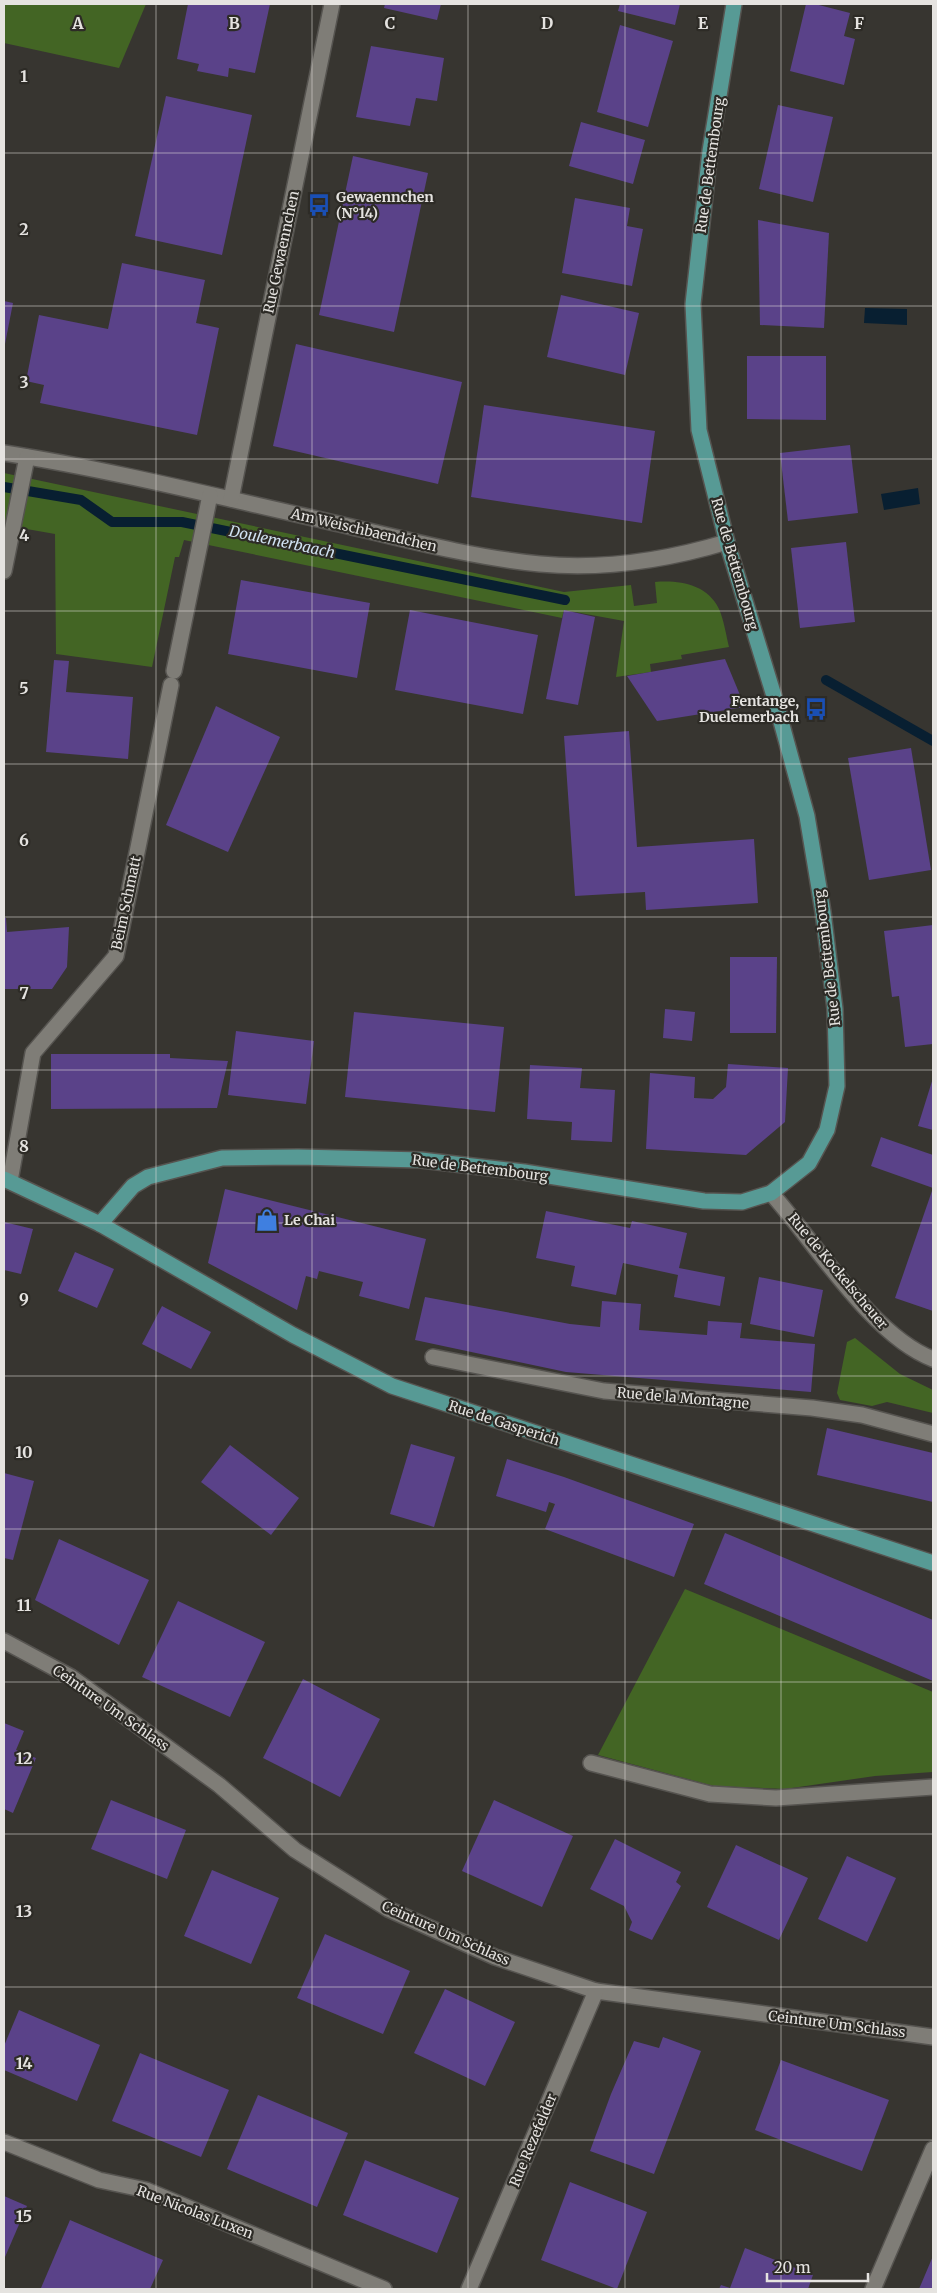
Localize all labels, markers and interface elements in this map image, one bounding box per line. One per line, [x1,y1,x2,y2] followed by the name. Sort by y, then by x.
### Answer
[71,13,84,33] text: A
[228,13,240,33] text: B
[385,13,395,33] text: C
[541,13,553,33] text: D
[698,13,709,33] text: E
[854,13,864,33] text: F
[20,66,28,86] text: 1
[692,95,729,234] street label: Rue de Bettembourg
[336,188,434,222] place label: Gewaennchen (N°14)
[259,189,303,315] street label: Rue Gewaennchen
[306,192,332,218] bus stop icon: Gewaennchen (N°14)
[19,219,29,239] text: 2
[19,372,29,392] text: 3
[707,496,763,633] street label: Rue de Bettembourg
[288,504,439,556] street label: Am Weischbaendchen
[226,521,337,562] water label: Doulemerbaach
[19,525,29,545] text: 4
[19,678,29,698] text: 5
[699,692,800,726] place label: Fentange, Duelemerbach
[803,696,829,722] bus stop icon: Fentange, Duelemerbach
[19,830,29,850] text: 6
[107,854,145,952] street label: Beim Schmatt
[810,888,844,1027] street label: Rue de Bettembourg
[19,983,29,1003] text: 7
[19,1136,29,1156] text: 8
[411,1151,550,1185] street label: Rue de Bettembourg
[254,1207,280,1233] shop icon: Le Chai
[784,1209,892,1333] street label: Rue de Kockelscheuer
[284,1211,335,1229] place label: Le Chai
[19,1289,29,1309] text: 9
[616,1383,750,1413] street label: Rue de la Montagne
[446,1397,562,1449] street label: Rue de Gasperich
[15,1442,33,1462] text: 10
[17,1595,32,1615] text: 11
[49,1661,173,1755] street label: Ceinture Um Schlass
[16,1748,32,1768] text: 12
[379,1897,513,1969] street label: Ceinture Um Schlass
[16,1901,32,1921] text: 13
[767,2007,907,2041] street label: Ceinture Um Schlass
[16,2053,32,2073] text: 14
[505,2091,561,2189] street label: Rue Rezefelder
[134,2182,256,2242] street label: Rue Nicolas Luxen
[16,2206,32,2226] text: 15
[767,2250,868,2282] scale bar
[774,2258,811,2277] text: 20 m

